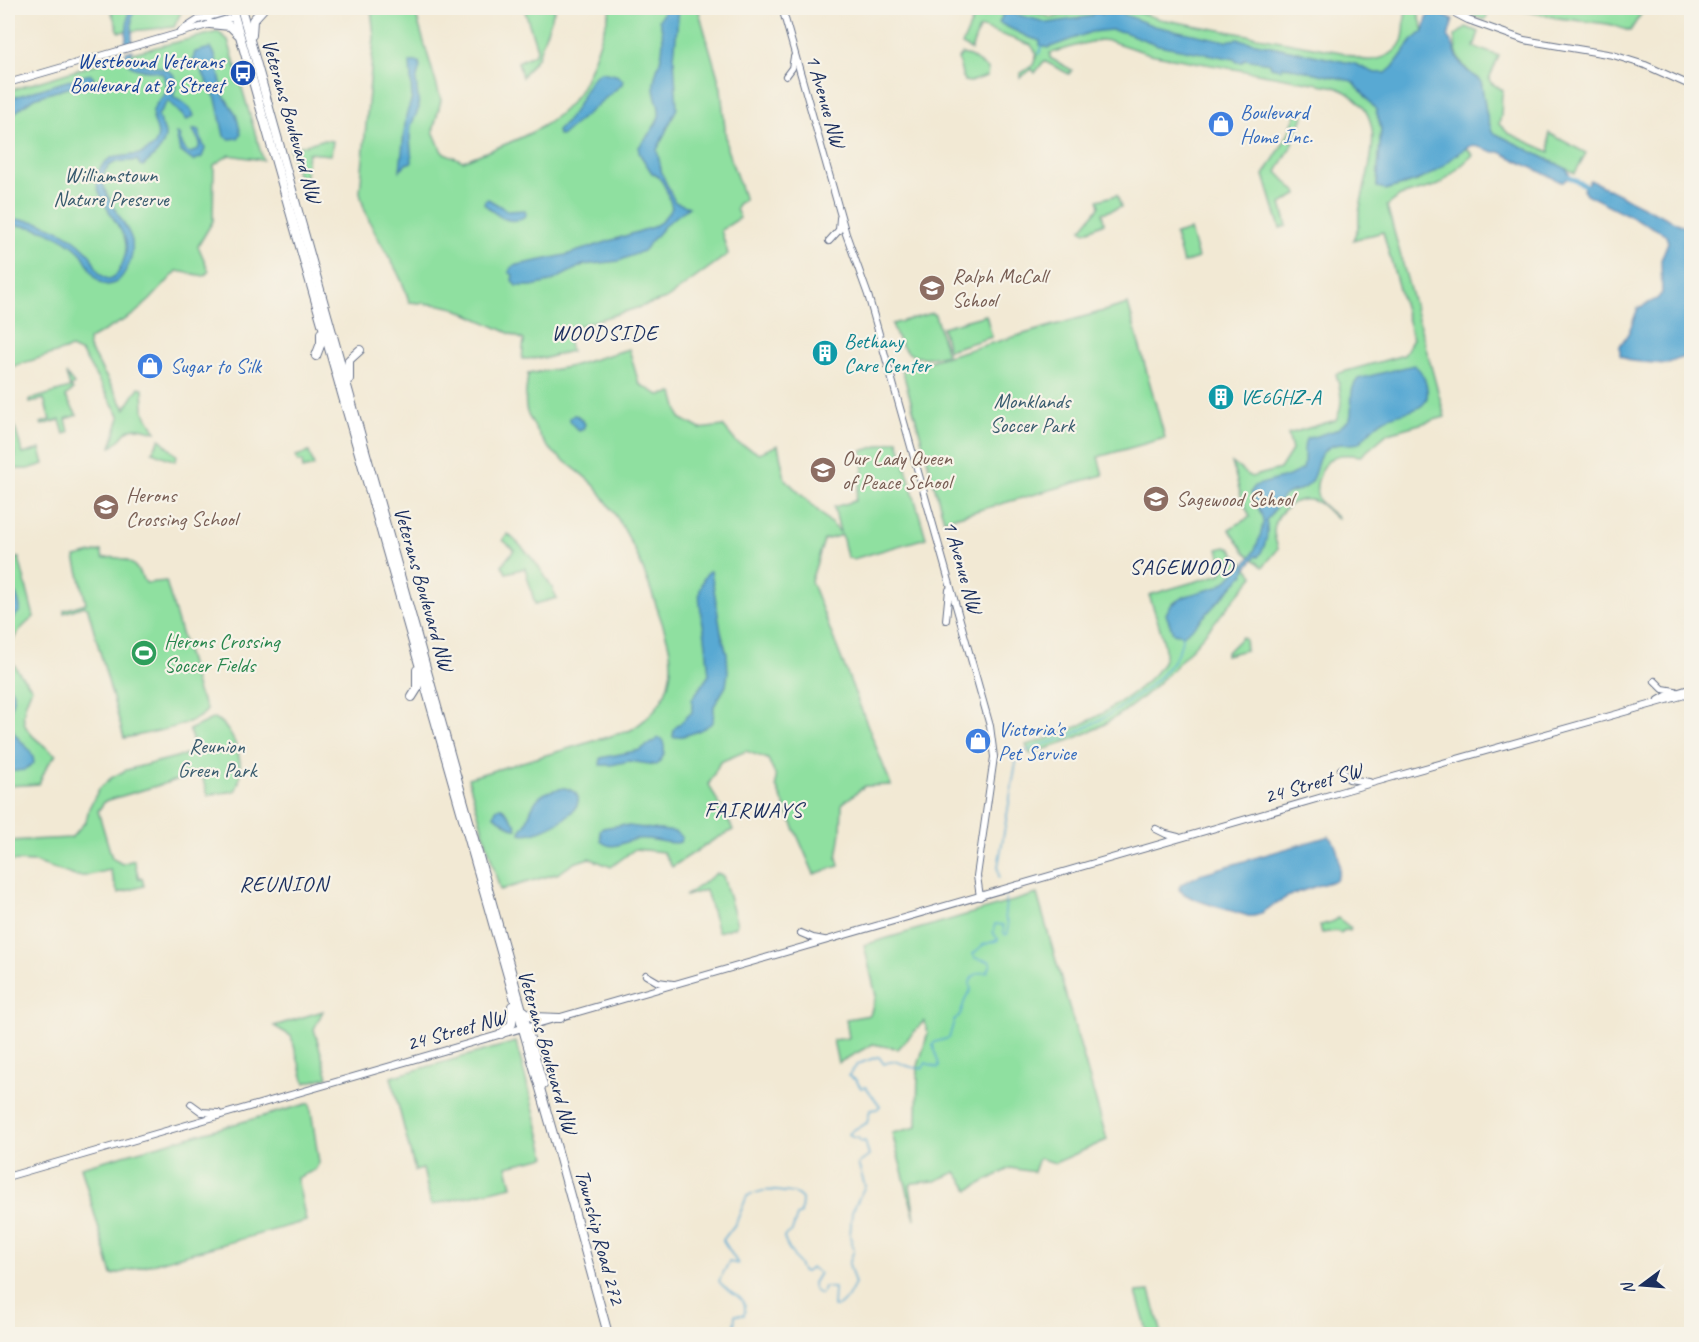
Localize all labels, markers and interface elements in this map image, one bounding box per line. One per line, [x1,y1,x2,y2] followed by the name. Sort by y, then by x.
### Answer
[256,36,328,208] street label: Veterans Boulevard NW
[70,48,227,98] place label: Westbound Veterans Boulevard at 8 Street
[800,51,852,152] street label: 1 Avenue NW
[228,58,258,88] bus stop icon: Westbound Veterans Boulevard at 8 Street
[1240,99,1314,149] place label: Boulevard Home Inc.
[1206,109,1236,139] shop icon: Boulevard Home Inc.
[53,162,170,212] park label: Williamstown Nature Preserve
[952,263,1051,313] place label: Ralph McCall School
[917,273,947,303] school or university icon: Ralph McCall School
[552,319,660,347] district label: WOODSIDE
[844,328,933,378] place label: Bethany Care Center
[810,338,840,368] building icon: Bethany Care Center
[135,351,165,381] shop icon: Sugar to Silk
[170,353,263,379] place label: Sugar to Silk
[1206,382,1236,412] building icon: VE6GHZ-A
[1240,384,1322,410] place label: VE6GHZ-A
[990,388,1076,438] park label: Monklands Soccer Park
[842,445,955,495] place label: Our Lady Queen of Peace School
[808,455,838,485] school or university icon: Our Lady Queen of Peace School
[126,482,241,532] place label: Herons Crossing School
[1141,484,1171,514] school or university icon: Sagewood School
[1176,486,1297,512] place label: Sagewood School
[91,492,121,522] school or university icon: Herons Crossing School
[388,504,460,676] street label: Veterans Boulevard NW
[937,517,989,618] street label: 1 Avenue NW
[1129,553,1235,581] district label: SAGEWOOD
[164,628,281,678] place label: Herons Crossing Soccer Fields
[129,638,159,668] sports icon: Herons Crossing Soccer Fields
[998,716,1078,766] place label: Victoria's Pet Service
[963,726,993,756] shop icon: Victoria's Pet Service
[178,733,259,783] park label: Reunion Green Park
[1261,756,1367,809] street label: 24 Street SW
[704,796,807,824] district label: FAIRWAYS
[239,870,331,898] district label: REUNION
[512,967,584,1139] street label: Veterans Boulevard NW
[403,1003,511,1057] street label: 24 Street NW
[570,1167,631,1309] street label: Township Road 272
[1612,1255,1672,1315] north arrow
[1617,1278,1640,1296] text: N

